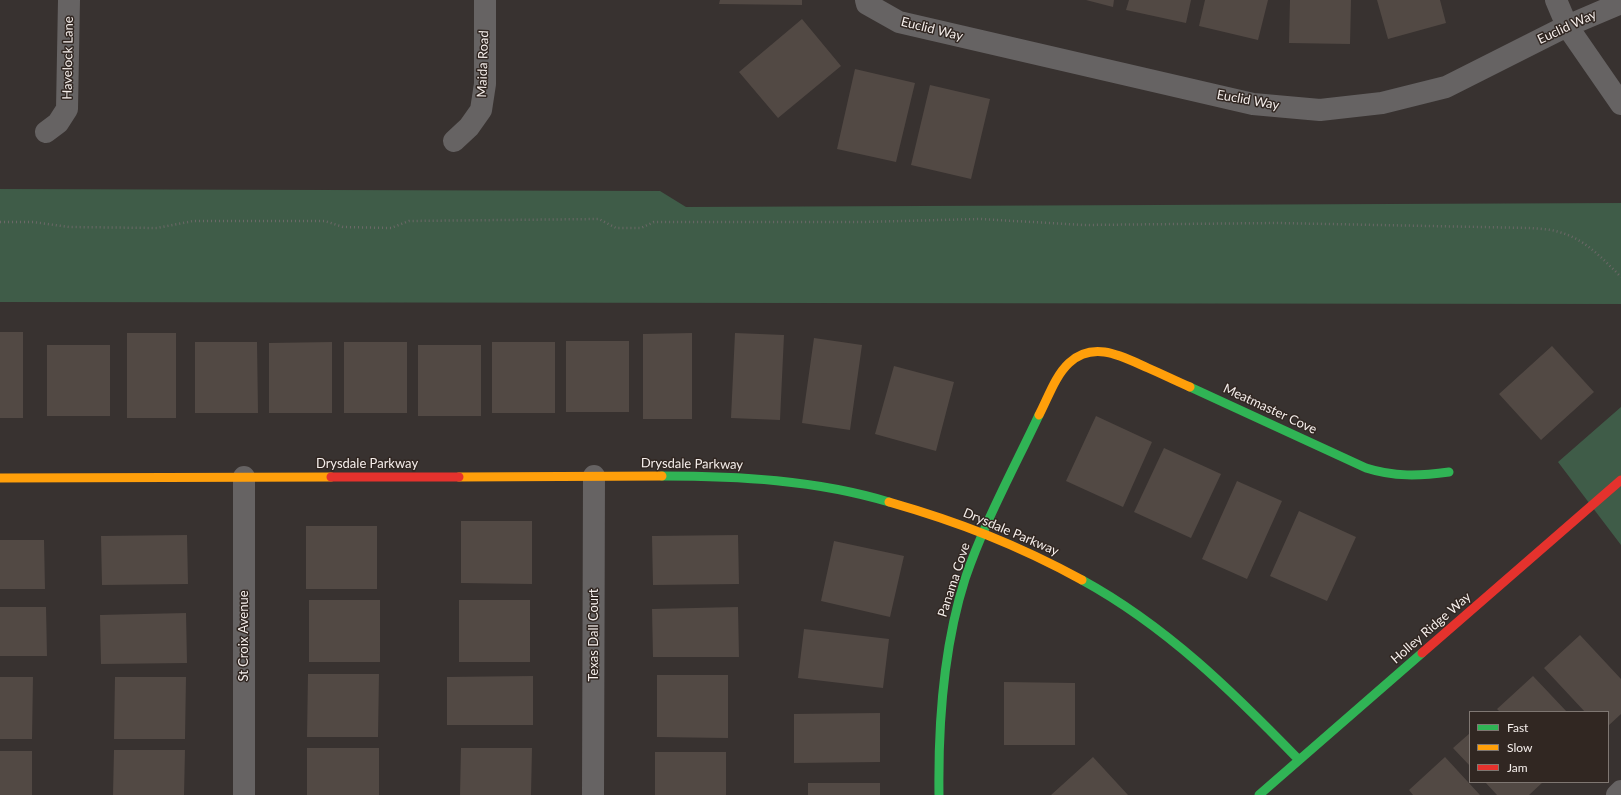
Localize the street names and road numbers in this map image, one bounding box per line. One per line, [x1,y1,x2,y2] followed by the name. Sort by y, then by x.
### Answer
[1535,7,1599,47] street label: Euclid Way
[899,14,965,44] street label: Euclid Way
[59,16,77,100] street label: Havelock Lane
[474,30,492,98] street label: Maida Road
[1216,87,1280,113] street label: Euclid Way
[1221,381,1319,437] street label: Meatmaster Cove
[641,455,743,473] street label: Drysdale Parkway
[316,456,418,472] street label: Drysdale Parkway
[961,505,1061,559] street label: Drysdale Parkway
[935,541,973,619] street label: Panama Cove
[586,589,602,681] street label: Texas Dall Court
[1388,589,1474,667] street label: Holley Ridge Way
[236,590,252,682] street label: St Croix Avenue

